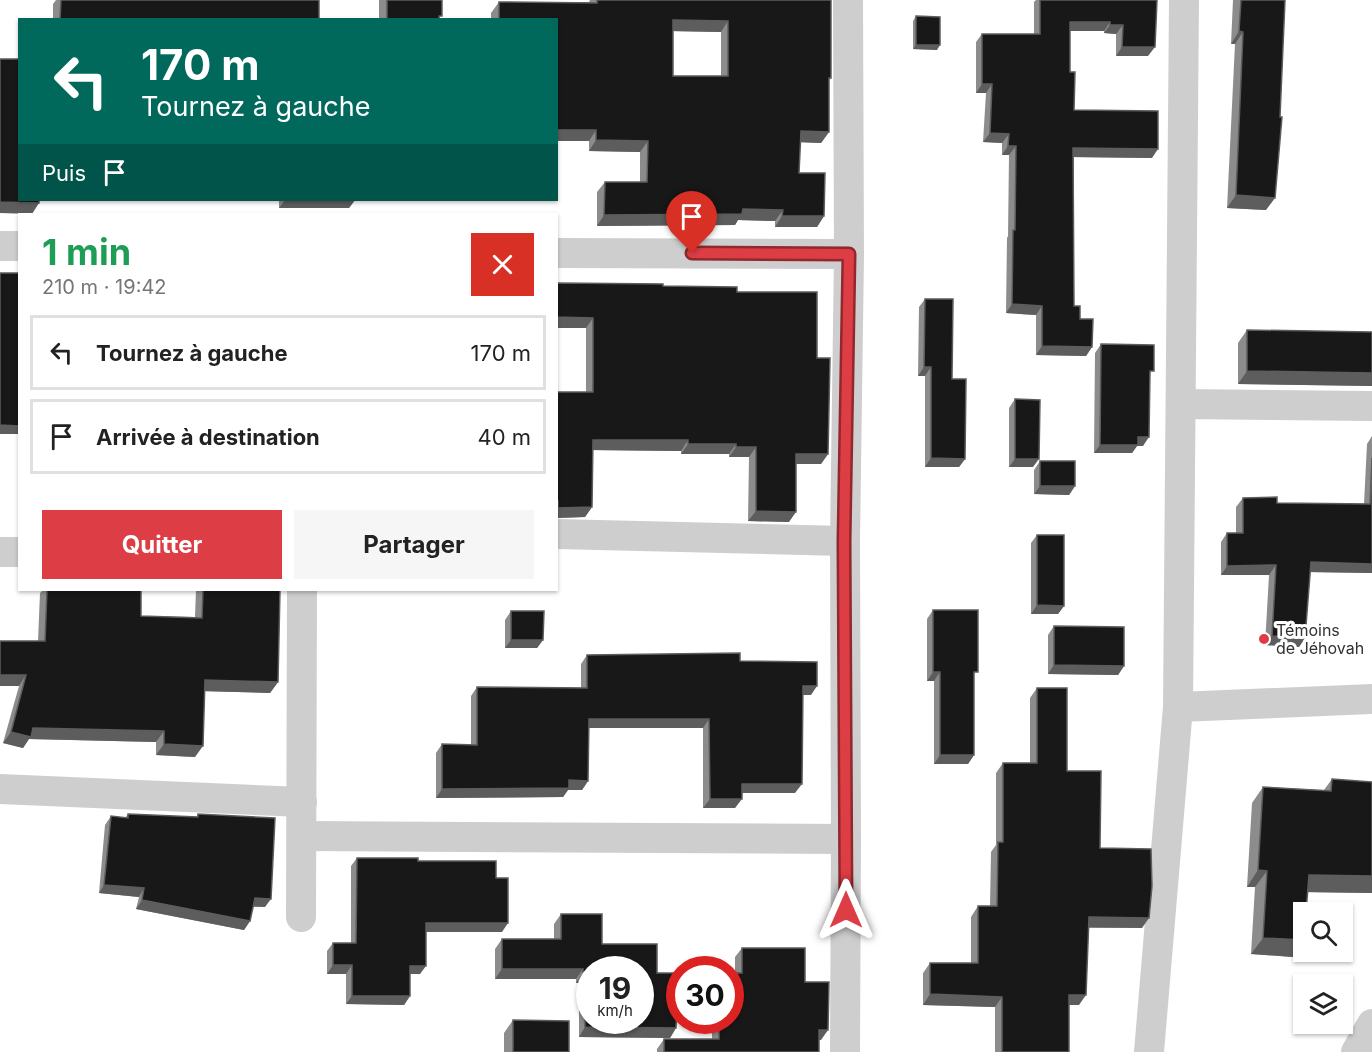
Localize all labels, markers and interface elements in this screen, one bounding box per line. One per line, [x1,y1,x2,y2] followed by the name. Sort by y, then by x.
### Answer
[141,39,259,90] text: 170 m
[42,42,120,120] icon: left
[141,90,370,123] text: Tournez à gauche
[98,156,131,189] icon: arrive
[42,160,86,186] text: Puis
[666,191,717,253] pin
[675,200,708,233] icon: arrive
[42,230,131,274] text: 1 min
[471,233,534,296] button: close
[42,275,167,299] text: 210 m · 19:42
[45,336,78,369] icon: left
[96,340,288,366] text: Tournez à gauche
[471,340,531,366] text: 170 m
[45,420,78,453] icon: arrive
[96,424,320,450] text: Arrivée à destination
[477,424,531,450] text: 40 m
[42,510,282,579] button: Quitter
[294,510,534,579] button: Partager
[1276,620,1364,658] place label: Témoins de Jéhovah
[1257,632,1271,646] marker: Témoins de Jéhovah
[814,878,878,942] position arrow
[1293,902,1353,1034] map controls
[1293,902,1353,962] button: search
[666,956,744,1034] speed limit sign: 30
[599,970,631,1006] text: 19
[1293,974,1353,1034] button: layers
[597,1001,633,1020] text: km/h

